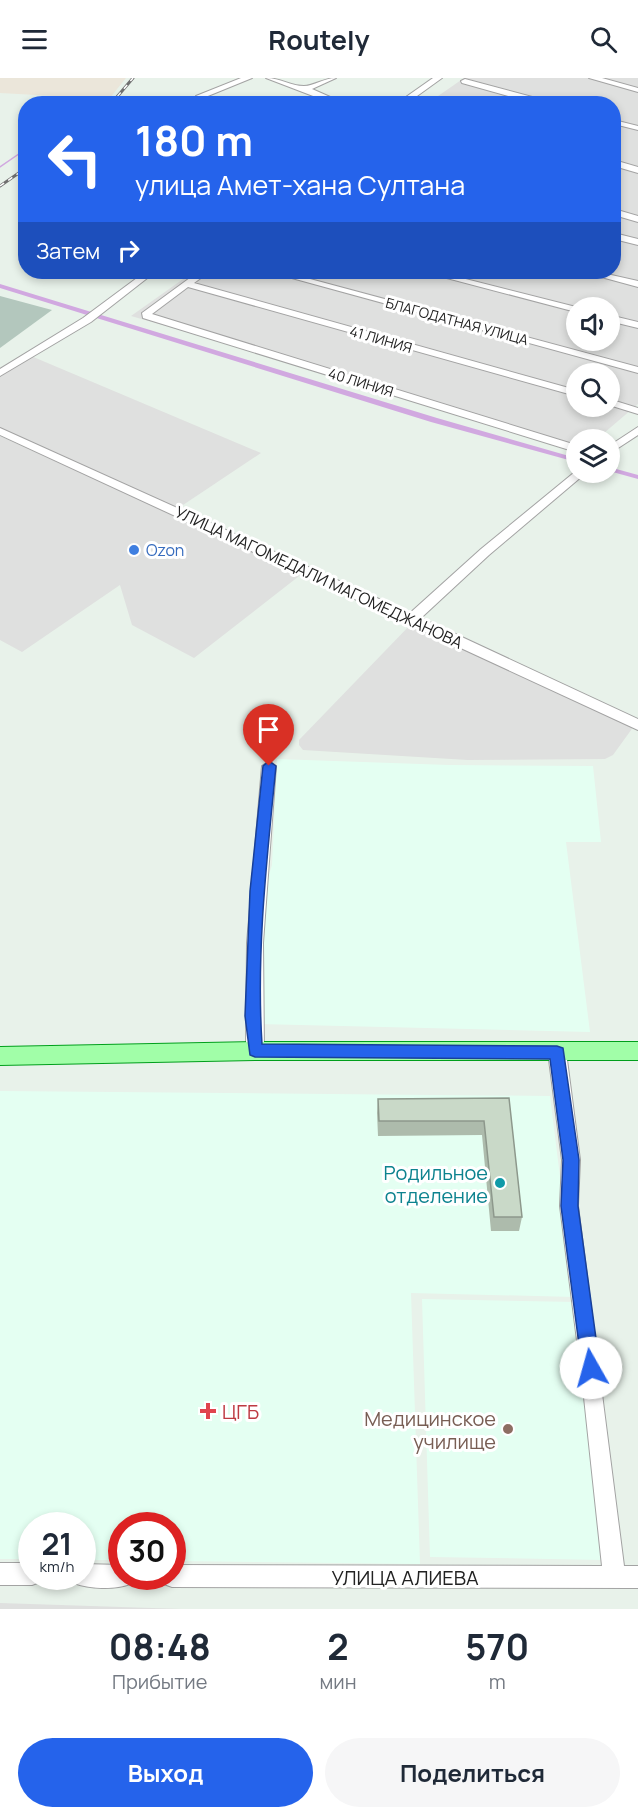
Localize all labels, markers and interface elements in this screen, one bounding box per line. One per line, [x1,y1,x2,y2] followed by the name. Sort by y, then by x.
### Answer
[268,21,370,58] text: Routely
[18,23,51,56] icon: menu
[587,23,620,56] icon: search
[135,111,253,169] text: 180 m
[36,120,114,198] icon: left
[135,166,465,203] text: улица Амет-хана Султана
[112,234,145,267] icon: right
[36,236,100,266] text: Затем
[384,293,531,349] street label: БЛАГОДАТНАЯ УЛИЦА
[566,297,620,483] map controls
[566,297,620,351] button: sound
[348,321,414,357] street label: 41 ЛИНИЯ
[326,363,396,401] street label: 40 ЛИНИЯ
[566,363,620,417] button: search
[566,429,620,483] button: layers
[172,501,466,653] street label: УЛИЦА МАГОМЕДАЛИ МАГОМЕДЖАНОВA
[146,539,184,561] place label: Ozon
[127,543,141,557] marker: Ozon
[243,704,294,766] pin
[252,713,285,746] icon: arrive
[384,1159,488,1209] place label: Родильное отделение
[493,1176,507,1190] marker: Родильное отделение
[559,1336,623,1400] position arrow
[222,1398,259,1425] place label: ЦГБ
[199,1402,217,1420] marker: ЦГБ
[364,1405,496,1455] place label: Медицинское училище
[501,1422,515,1436] marker: Медицинское училище
[108,1512,186,1590] speed limit sign: 30
[41,1523,73,1564] text: 21
[40,1556,74,1577] text: km/h
[331,1564,479,1591] street label: УЛИЦА АЛИЕВА
[109,1622,211,1671] text: 08:48
[327,1622,349,1671] text: 2
[465,1622,529,1671] text: 570
[112,1668,207,1695] text: Прибытие
[320,1668,357,1695] text: мин
[489,1668,506,1695] text: m
[18,1738,313,1807] button: Выход
[325,1738,620,1807] button: Поделиться

